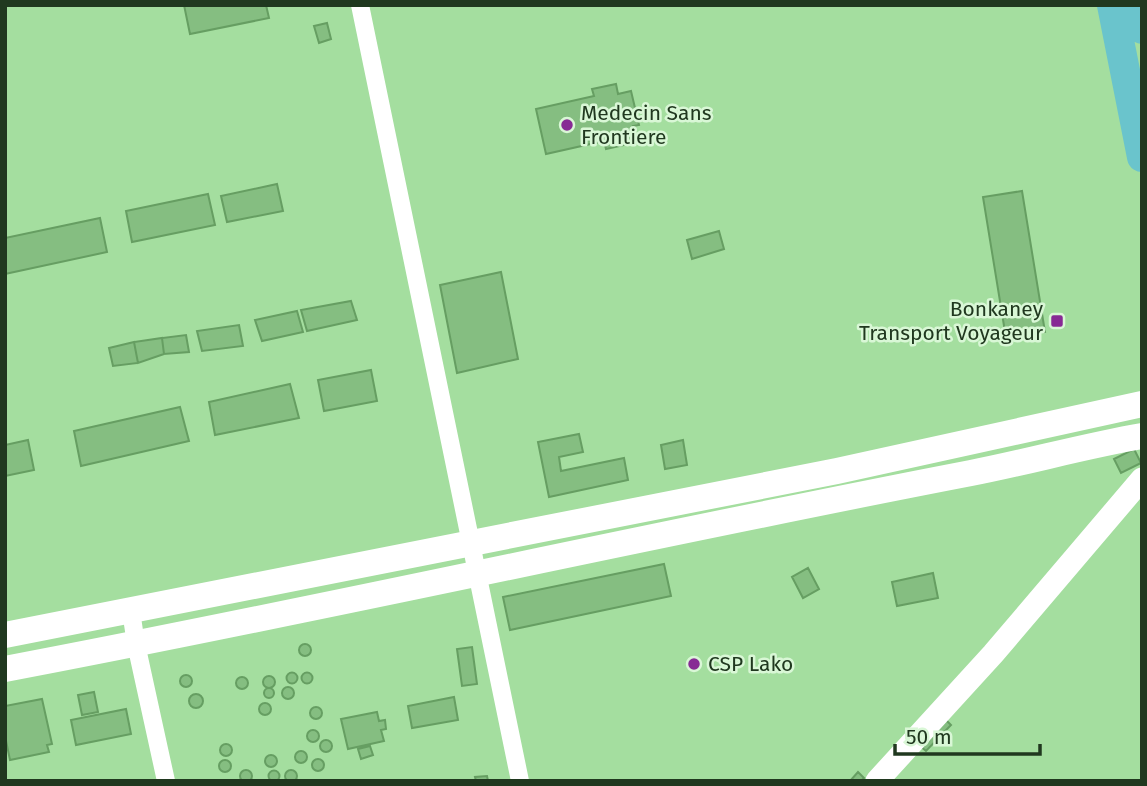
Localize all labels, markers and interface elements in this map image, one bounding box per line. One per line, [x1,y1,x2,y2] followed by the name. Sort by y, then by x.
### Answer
[581,100,712,150] place label: Medecin Sans Frontiere
[559,117,575,133] marker: Medecin Sans Frontiere
[859,296,1044,346] place label: Bonkaney Transport Voyageur
[1049,313,1065,329] marker: Bonkaney Transport Voyageur
[708,651,793,677] place label: CSP Lako
[686,656,702,672] marker: CSP Lako
[895,712,1040,756] scale bar
[906,724,952,750] text: 50 m

